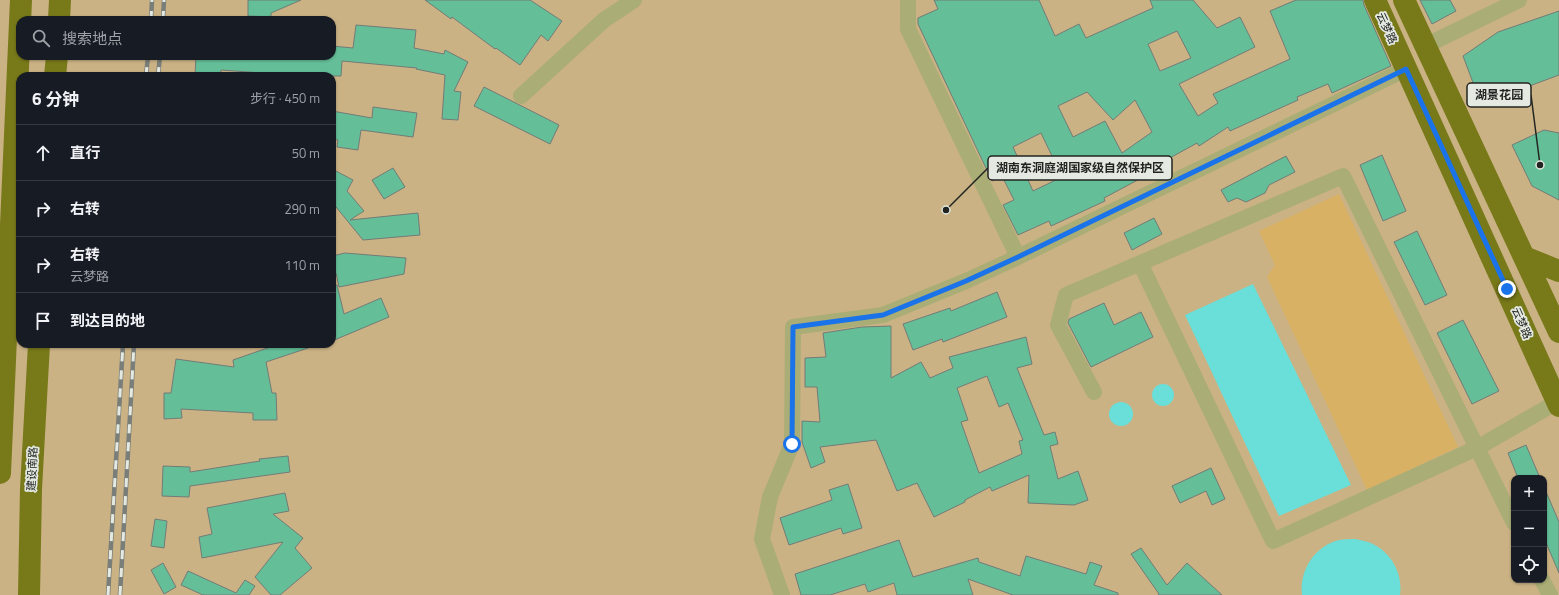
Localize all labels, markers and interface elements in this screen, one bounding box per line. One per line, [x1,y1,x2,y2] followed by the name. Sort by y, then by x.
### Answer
[1373,10,1401,46] street label: 云梦路
[16,16,336,60] search box
[30,27,52,49] icon: search
[62,27,122,50] text: 搜索地点
[1467,83,1531,107] callout: 湖景花园
[1475,85,1523,104] text: 湖景花园
[32,86,79,112] text: 6 分钟
[250,88,320,108] text: 步行 · 450 m
[70,141,100,164] text: 直行
[32,142,54,164] icon: ahead
[292,143,320,163] text: 50 m
[988,156,1172,180] callout: 湖南东洞庭湖国家级自然保护区
[996,158,1164,177] text: 湖南东洞庭湖国家级自然保护区
[70,197,100,220] text: 右转
[32,198,54,220] icon: right
[284,199,320,219] text: 290 m
[70,243,100,266] text: 右转
[32,254,54,276] icon: right
[284,255,320,275] text: 110 m
[70,266,109,286] text: 云梦路
[1498,280,1516,298] route end
[1508,305,1536,341] street label: 云梦路
[70,309,145,332] text: 到达目的地
[32,310,54,332] icon: arrive
[783,435,801,453] route start
[23,447,41,491] street label: 建设南路
[1511,475,1547,583] map controls
[1511,475,1547,511] button: +
[1511,511,1547,547] button: −
[1511,547,1547,583] button: locate

